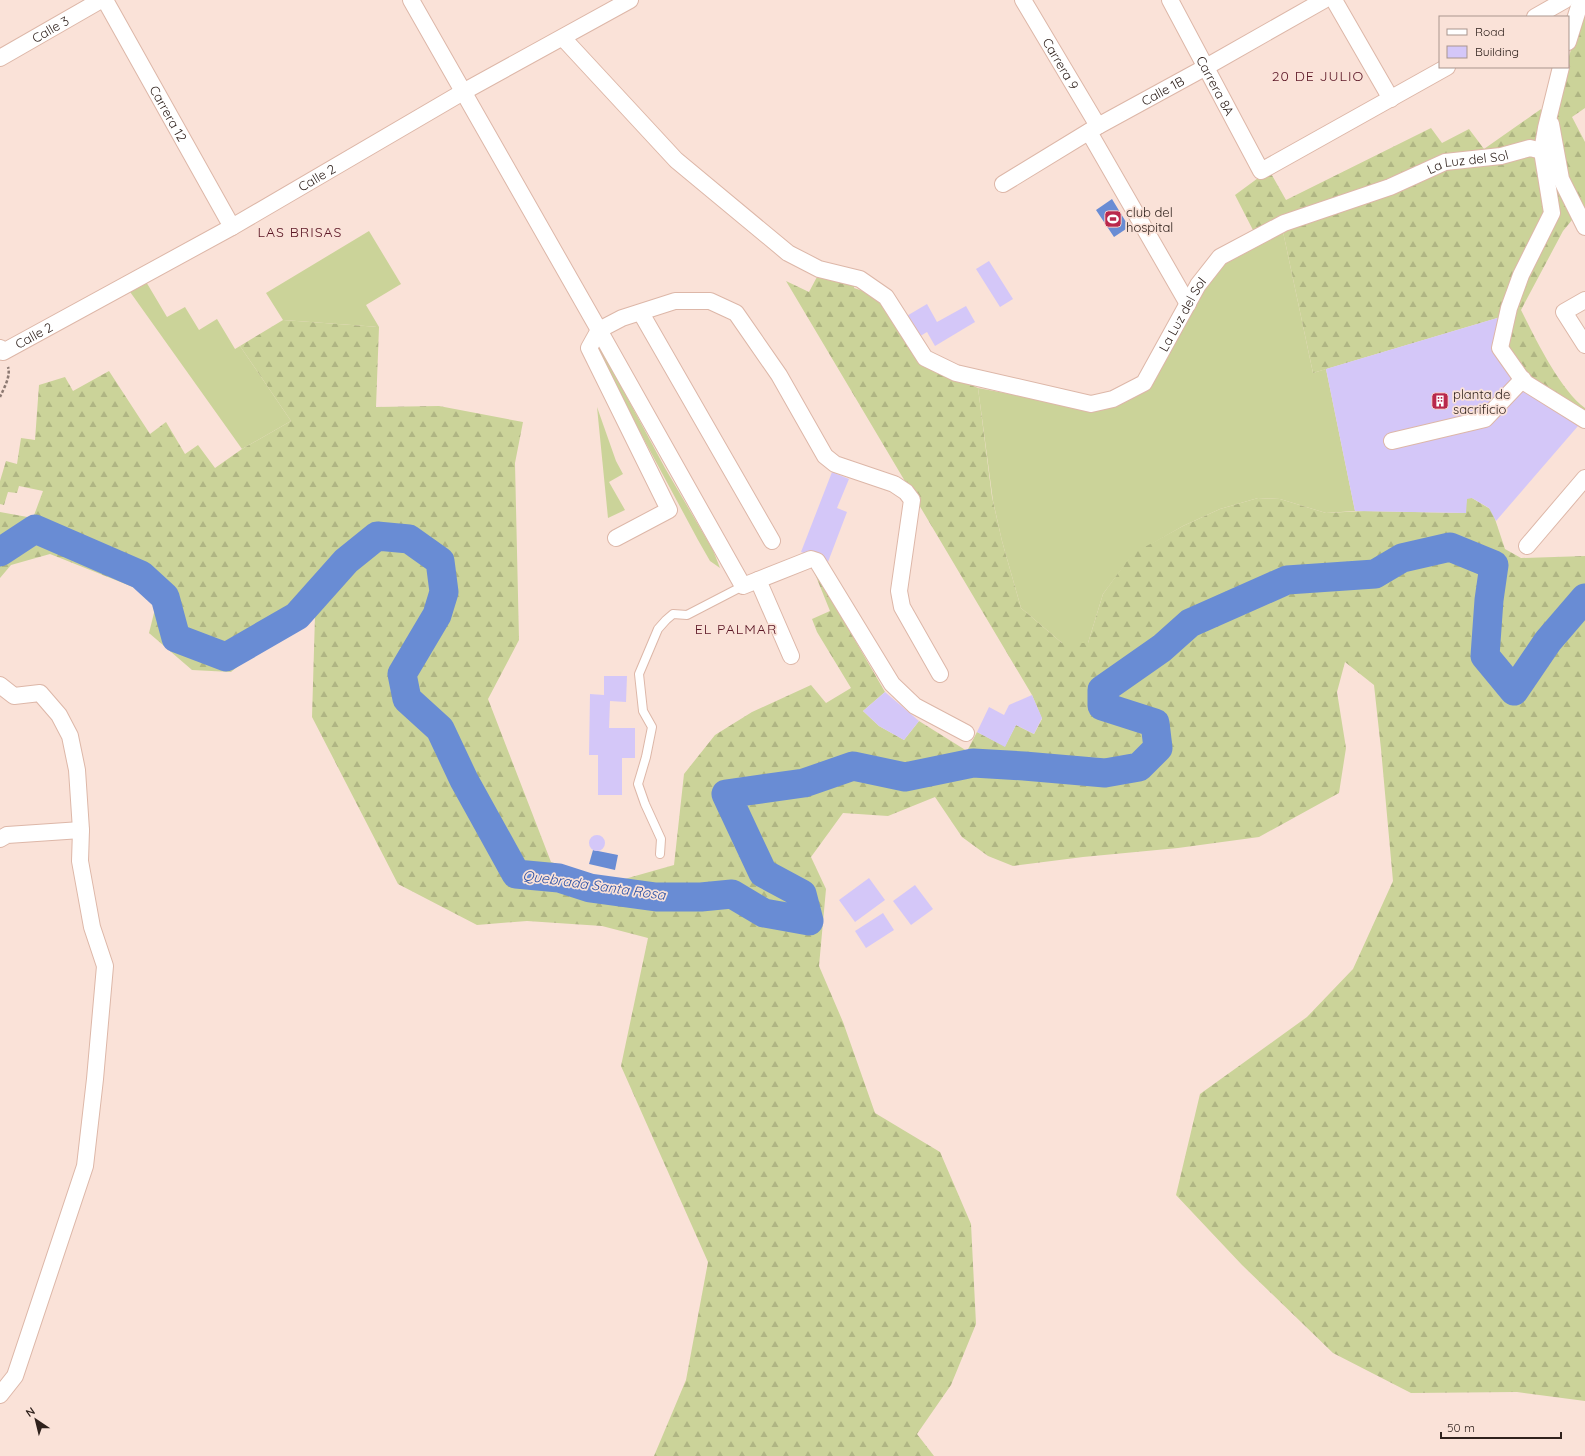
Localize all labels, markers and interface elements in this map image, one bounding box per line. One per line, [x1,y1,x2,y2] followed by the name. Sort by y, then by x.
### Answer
[29,12,72,46] street label: Calle 3
[1439,16,1569,68] legend
[1475,24,1505,39] text: Road
[1039,35,1082,92] street label: Carrera 9
[1475,44,1519,59] text: Building
[1193,53,1238,119] street label: Carrera 8A
[1272,67,1364,85] district label: 20 DE JULIO
[1138,73,1187,109] street label: Calle 1B
[146,83,191,144] street label: Carrera 12
[1424,146,1510,177] street label: La Luz del Sol
[295,160,338,195] street label: Calle 2
[1126,204,1173,235] place label: club del hospital
[1103,209,1123,229] sports icon: club del hospital
[258,223,342,241] district label: LAS BRISAS
[1155,274,1209,354] street label: La Luz del Sol
[12,319,55,352] street label: Calle 2
[1453,386,1510,417] place label: planta de sacrificio
[1430,391,1450,411] building icon: planta de sacrificio
[695,620,777,638] district label: EL PALMAR
[521,866,668,904] water label: Quebrada Santa Rosa
[16,1400,56,1440] north arrow
[23,1404,38,1420] text: N
[1441,1414,1561,1440] scale bar
[1447,1420,1475,1435] text: 50 m

